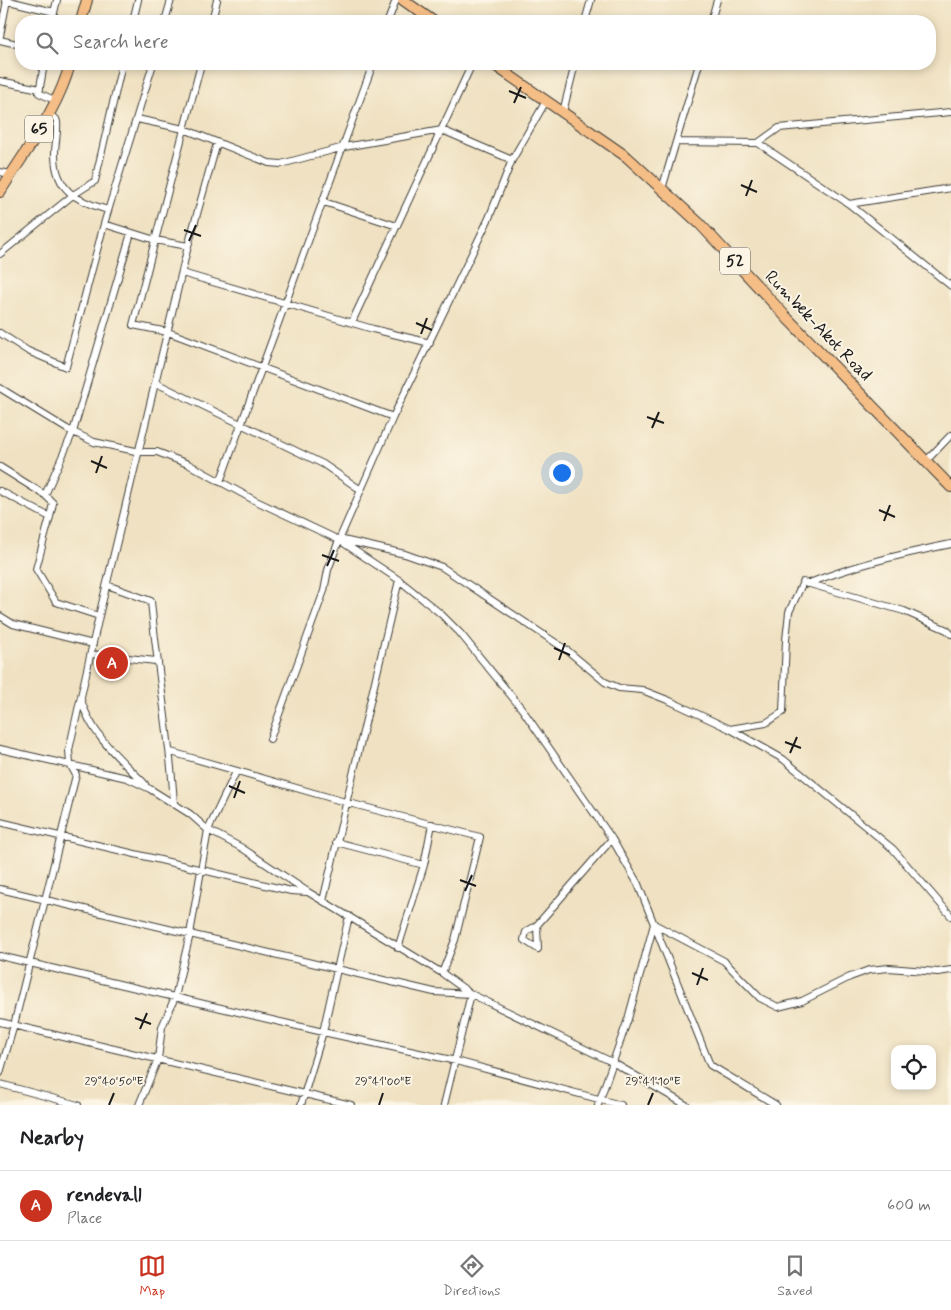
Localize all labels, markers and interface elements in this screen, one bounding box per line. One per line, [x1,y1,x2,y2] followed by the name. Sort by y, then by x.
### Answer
[15,15,936,70] search box
[33,29,61,57] icon: search
[73,30,169,55] text: Search here
[25,116,53,142] road number: 65
[720,248,750,274] road number: 52
[759,265,877,387] street label: Rumbek-Akot Road
[549,460,575,486] your location
[96,644,128,682] pin: A
[891,1045,936,1090] map controls
[891,1045,936,1090] button: locate
[85,1074,143,1090] text: 29°40'50"E
[355,1074,411,1090] text: 29°41'00"E
[625,1074,681,1090] text: 29°41'10"E
[20,1124,84,1152] text: Nearby
[67,1183,142,1208] text: rendevall
[31,1195,41,1216] text: A
[887,1195,931,1216] text: 600 m
[67,1208,102,1229] text: Place
[138,1252,166,1300] tab: Map
[443,1252,501,1300] tab: Directions
[777,1252,813,1300] tab: Saved

